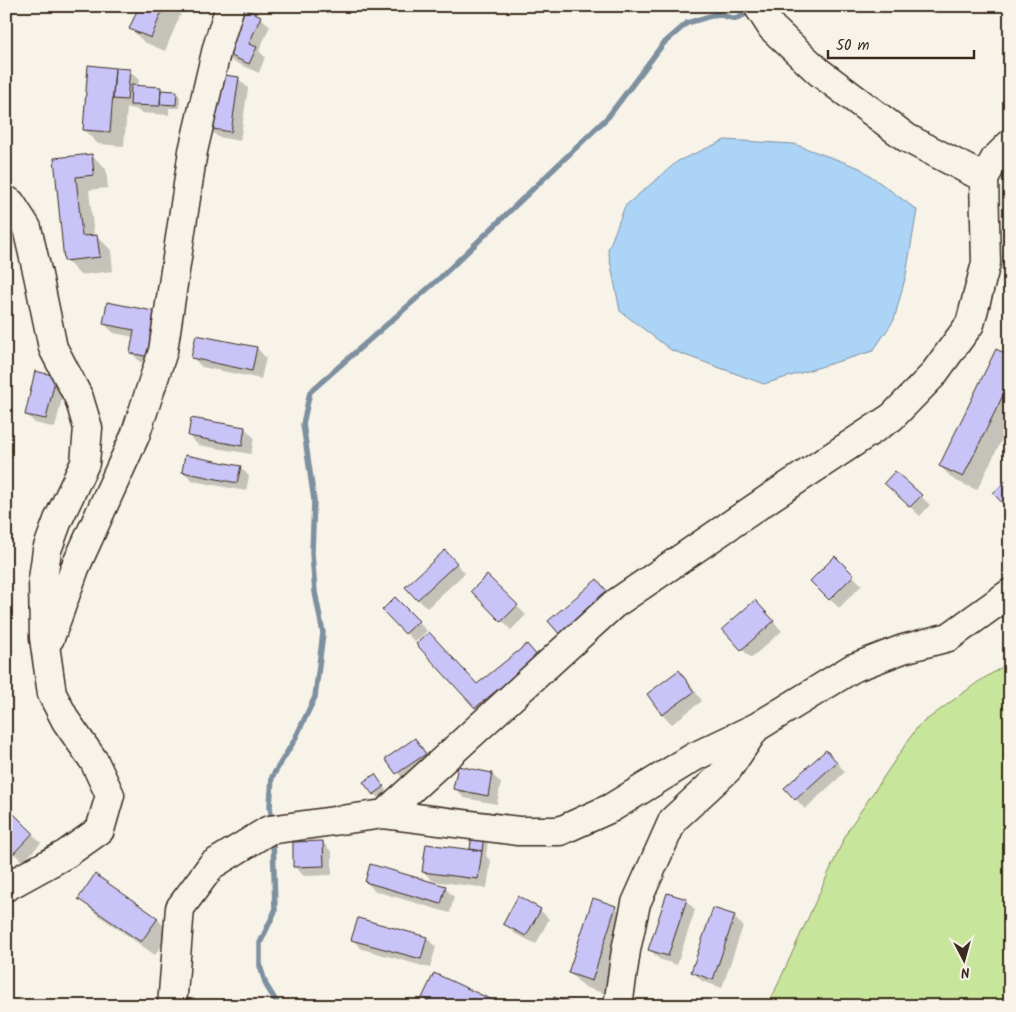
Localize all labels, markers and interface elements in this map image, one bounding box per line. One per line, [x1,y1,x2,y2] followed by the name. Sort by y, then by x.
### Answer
[828,28,975,60] scale bar
[836,34,870,58] text: 50 m
[938,934,988,984] north arrow
[960,961,971,983] text: N

